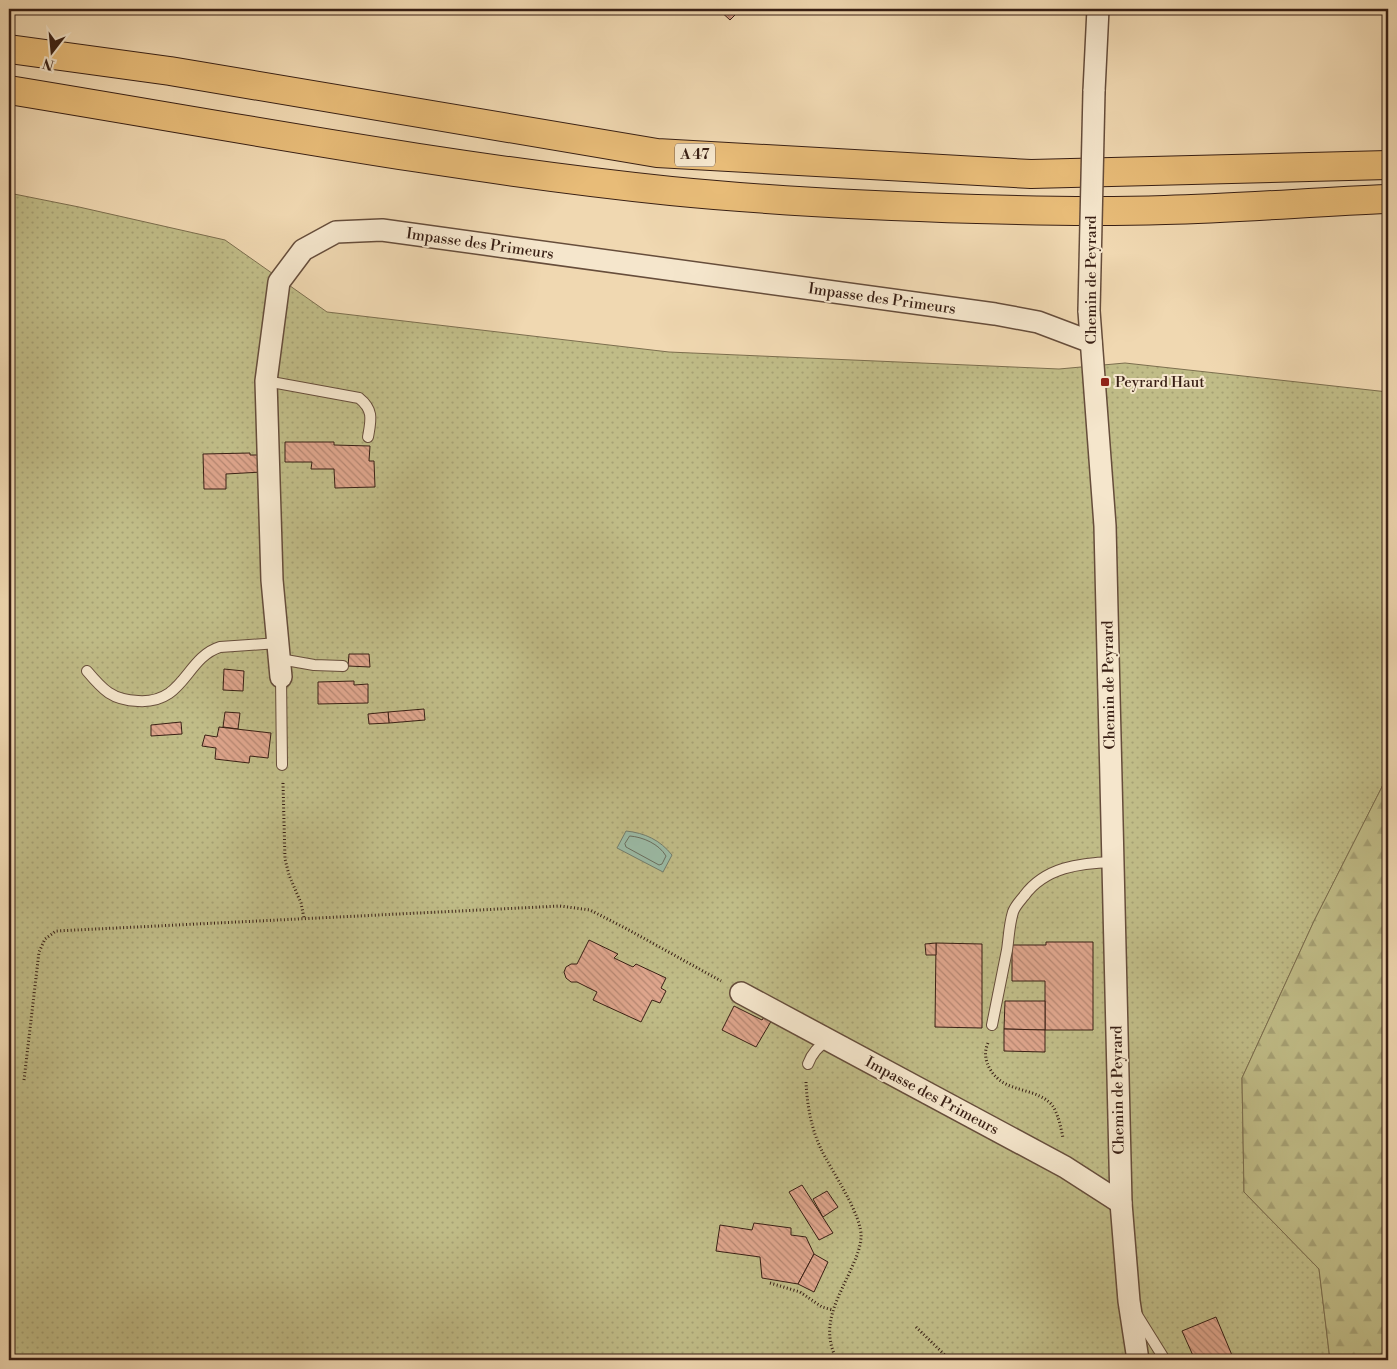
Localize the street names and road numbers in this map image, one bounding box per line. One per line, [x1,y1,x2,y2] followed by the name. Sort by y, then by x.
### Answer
[675,144,715,166] road number: A 47
[1082,215,1101,345] street label: Chemin de Peyrard
[405,224,555,264] street label: Impasse des Primeurs
[807,279,957,319] street label: Impasse des Primeurs
[1098,620,1120,750] street label: Chemin de Peyrard
[1107,1025,1129,1155] street label: Chemin de Peyrard
[862,1053,1002,1139] street label: Impasse des Primeurs

